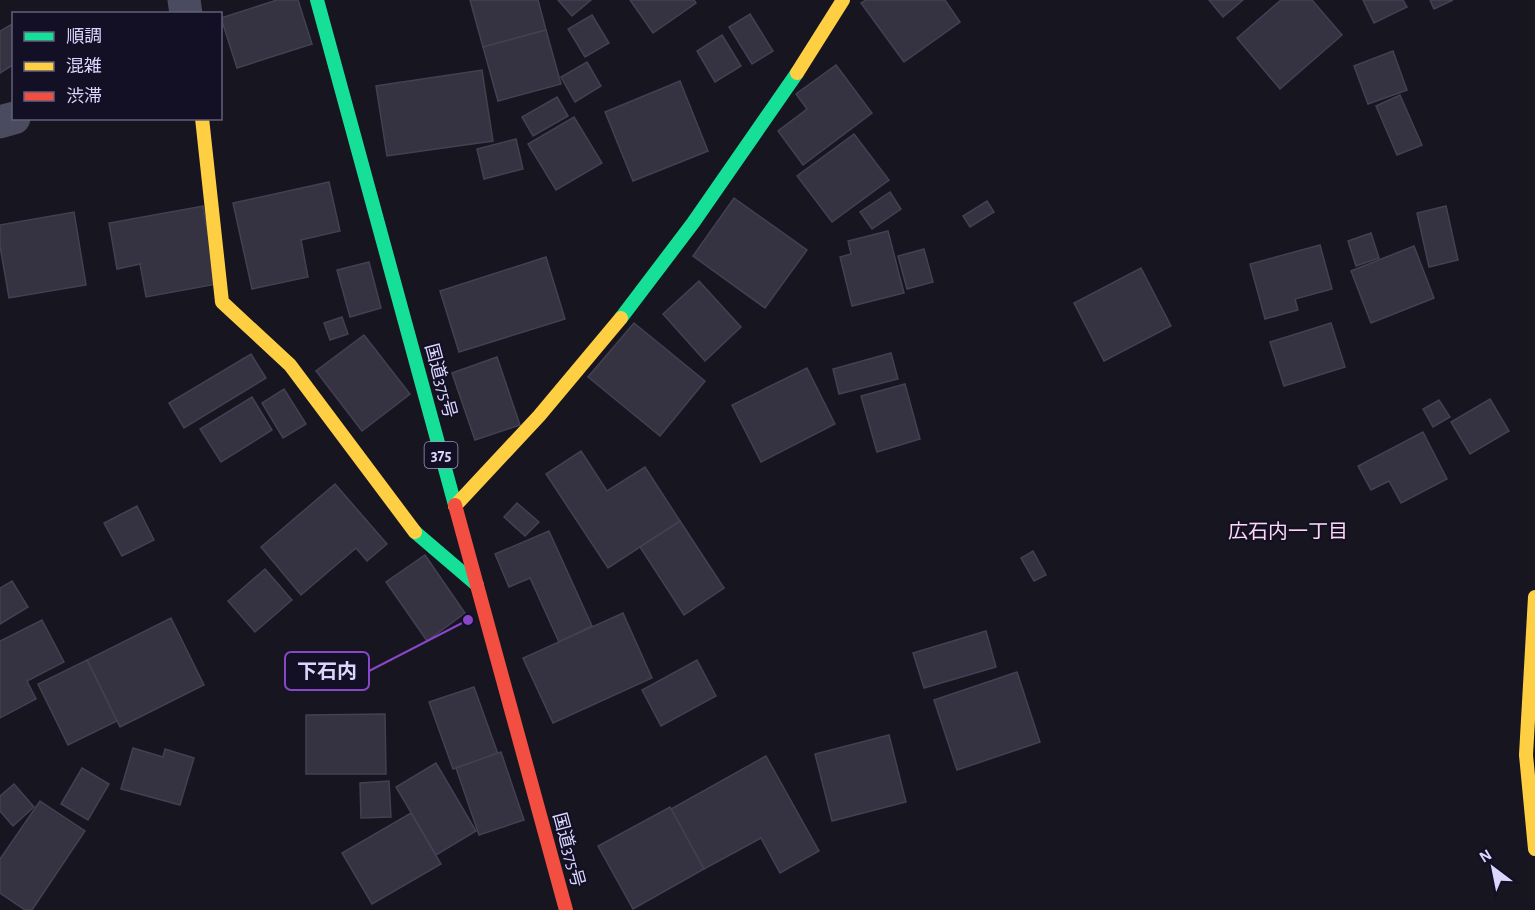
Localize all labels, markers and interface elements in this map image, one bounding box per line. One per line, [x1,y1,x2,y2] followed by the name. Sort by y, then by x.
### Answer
[12,12,222,120] legend
[66,28,102,46] text: 順調
[66,56,102,76] text: 混雑
[66,87,102,106] text: 渋滞
[421,341,461,420] street label: 国道375号
[424,442,458,468] road number: 375
[1228,521,1348,542] district label: 広石内一丁目
[285,652,369,690] callout: 下石内
[297,661,357,682] text: 下石内
[549,810,589,889] street label: 国道375号
[1463,838,1523,898] north arrow
[1477,846,1495,866] text: N

